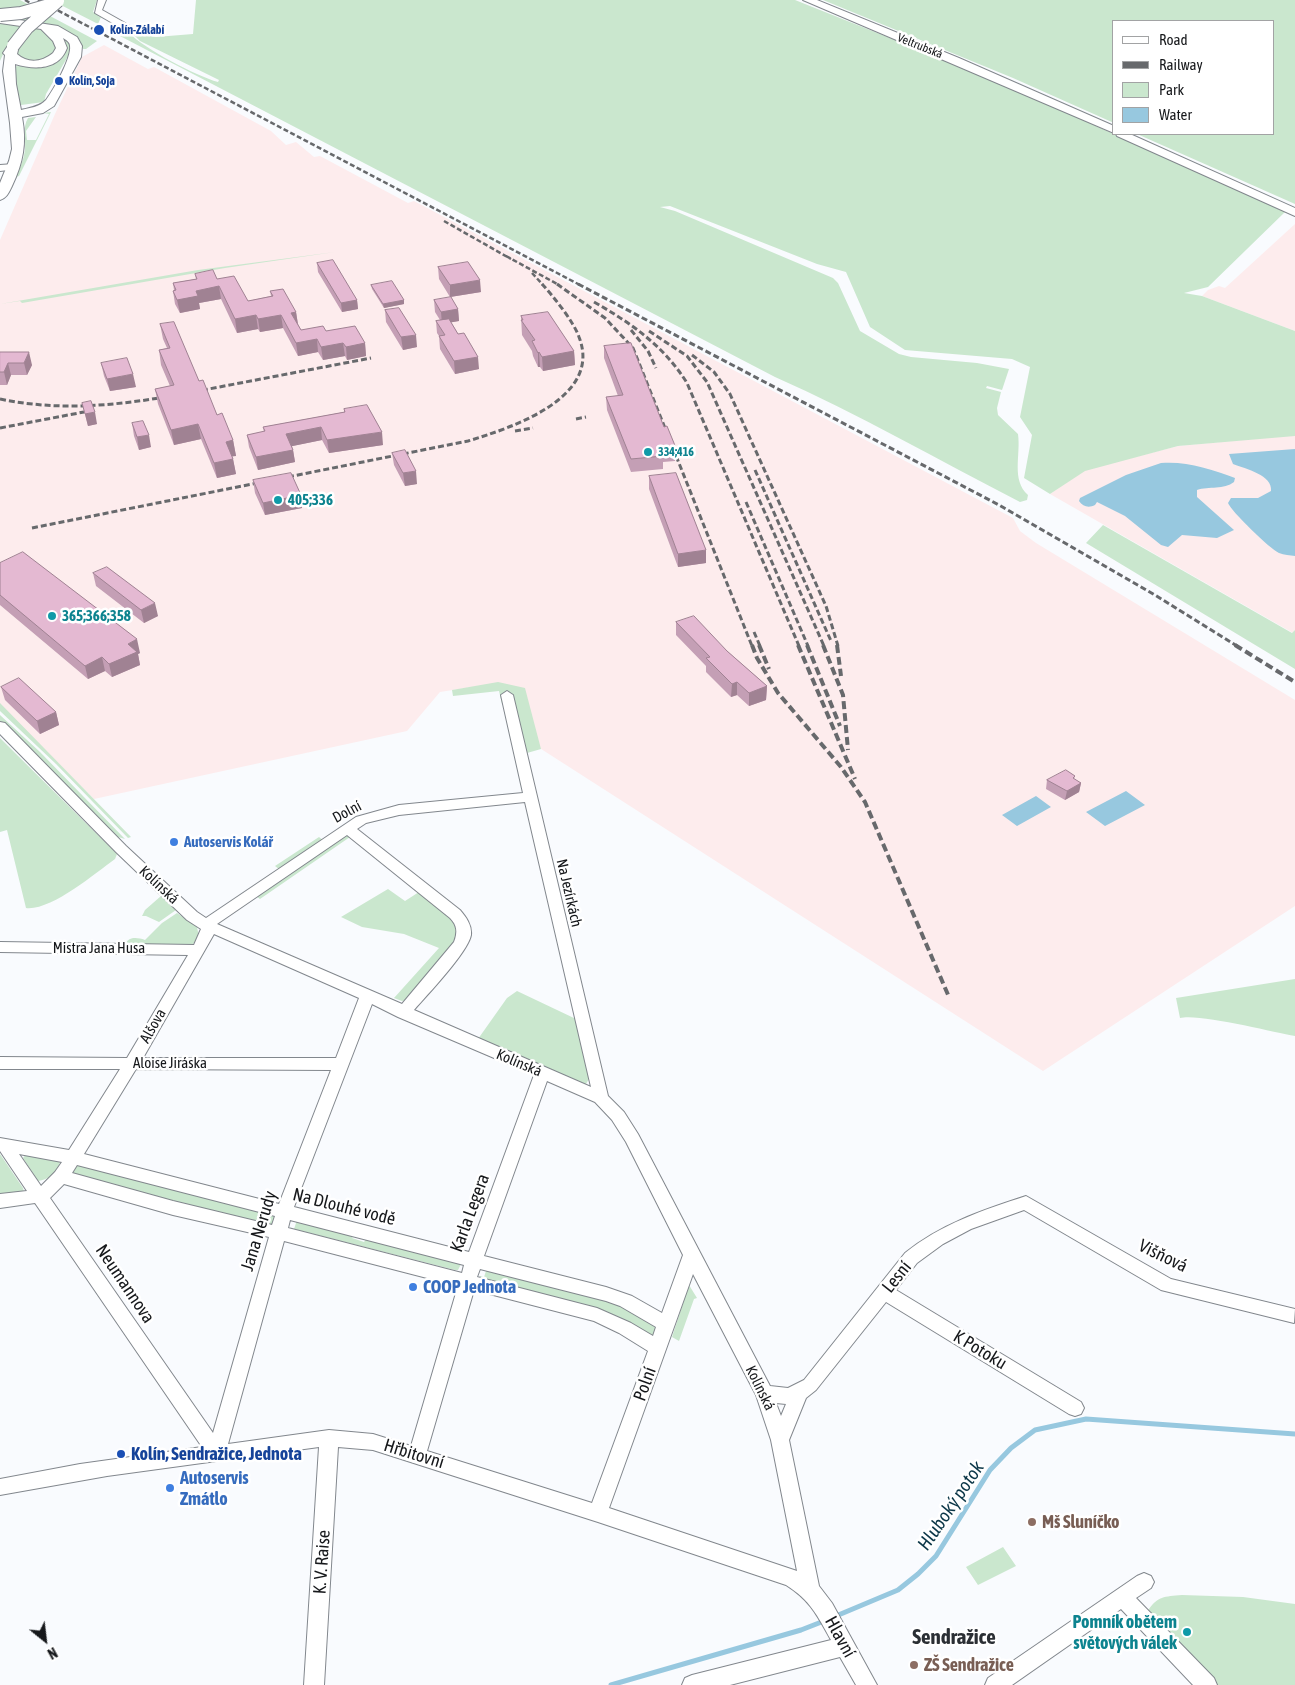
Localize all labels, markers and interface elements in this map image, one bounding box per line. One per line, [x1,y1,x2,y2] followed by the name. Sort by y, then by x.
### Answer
[1112,20,1275,135] legend
[92,23,106,37] marker: Kolín-Zálabí
[110,23,164,37] place label: Kolín-Zálabí
[895,30,945,62] street label: Veltrubská
[1159,31,1188,48] text: Road
[1159,56,1203,73] text: Railway
[69,74,115,88] place label: Kolín, Soja
[53,75,65,87] marker: Kolín, Soja
[1159,81,1184,98] text: Park
[1159,106,1192,123] text: Water
[658,445,694,459] place label: 334;416
[642,446,654,458] marker: 334;416
[288,491,333,509] place label: 405;336
[272,494,284,506] marker: 405;336
[62,607,131,625] place label: 365;366;358
[46,610,58,622] marker: 365;366;358
[329,797,365,827] street label: Dolní
[184,833,273,851] place label: Autoservis Kolář
[168,836,180,848] marker: Autoservis Kolář
[552,857,586,929] street label: Na Jezírkách
[135,862,183,908] street label: Kolínská
[53,939,145,957] street label: Mistra Jana Husa
[136,1006,170,1046] street label: Alšova
[494,1045,544,1081] street label: Kolínská
[133,1054,207,1072] street label: Aloise Jiráska
[446,1171,494,1255] street label: Karla Legera
[290,1184,398,1230] street label: Na Dlouhé vodě
[237,1188,281,1274] street label: Jana Nerudy
[1135,1235,1191,1277] street label: Višňová
[91,1241,159,1327] street label: Neumannova
[878,1257,916,1297] street label: Lesní
[423,1276,516,1298] place label: COOP Jednota
[407,1281,419,1293] marker: COOP Jednota
[949,1326,1011,1374] street label: K Potoku
[741,1363,779,1413] street label: Kolínská
[629,1364,661,1404] street label: Polní
[381,1435,447,1473] street label: Hřbitovní
[131,1443,302,1465] place label: Kolín, Sendražice, Jednota
[115,1448,127,1460] marker: Kolín, Sendražice, Jednota
[913,1457,989,1555] water label: Hluboký potok
[180,1467,249,1510] place label: Autoservis Zmátlo
[164,1482,176,1494] marker: Autoservis Zmátlo
[1042,1511,1119,1533] place label: Mš Sluníčko
[1026,1516,1038,1528] marker: Mš Sluníčko
[309,1529,335,1595] street label: K. V. Raise
[1072,1611,1177,1654] place label: Pomník obětem světových válek
[820,1613,860,1661] street label: Hlavní
[20,1615,70,1665] north arrow
[912,1624,996,1650] district label: Sendražice
[1181,1626,1193,1638] marker: Pomník obětem světových válek
[45,1644,60,1662] text: N
[924,1654,1014,1676] place label: ZŠ Sendražice
[908,1659,920,1671] marker: ZŠ Sendražice

